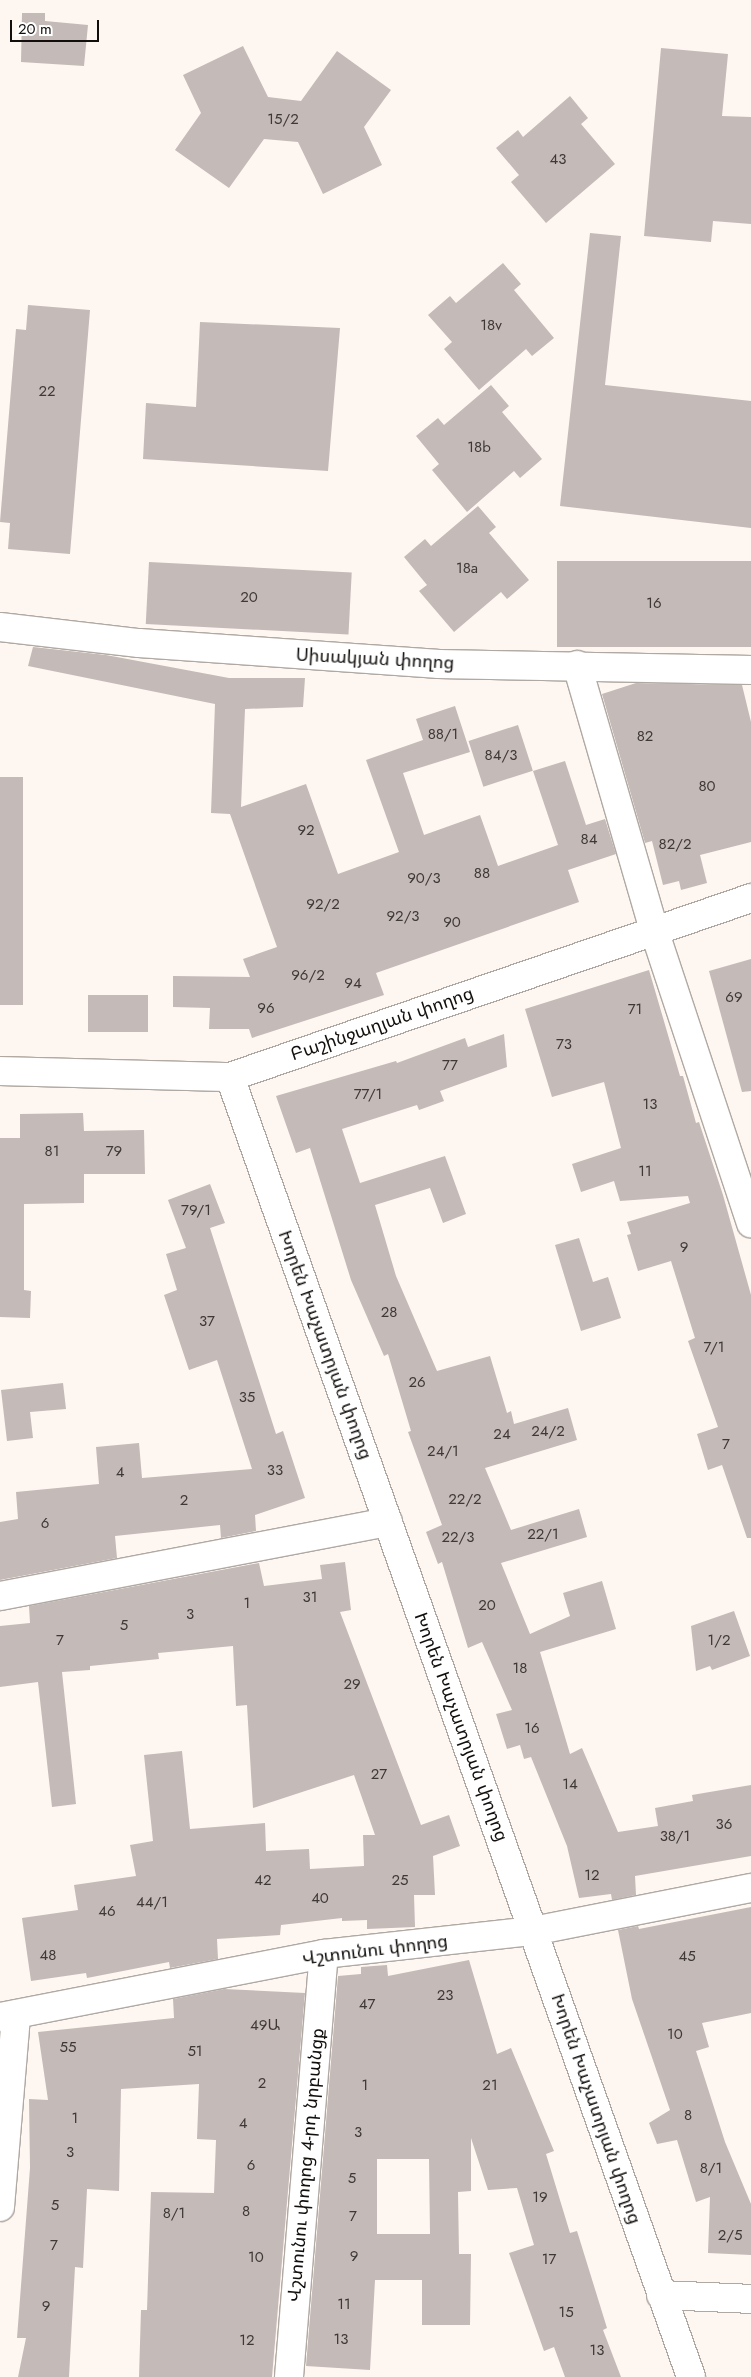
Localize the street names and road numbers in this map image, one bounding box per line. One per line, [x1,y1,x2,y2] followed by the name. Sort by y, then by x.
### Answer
[295,644,455,674] street label: Սիսակյան փողոց
[288,983,476,1065] street label: Բաշինջաղյան փողոց
[273,1228,377,1462] street label: Խորեն Խաչատրյան փողոց
[409,1610,513,1844] street label: Խորեն Խաչատրյան փողոց
[301,1930,449,1970] street label: Վշտունու փողոց
[546,1991,646,2227] street label: Խորեն Խաչատրյան փողոց
[283,2027,329,2303] street label: Վշտունու փողոց 4-րդ նրբանցք

